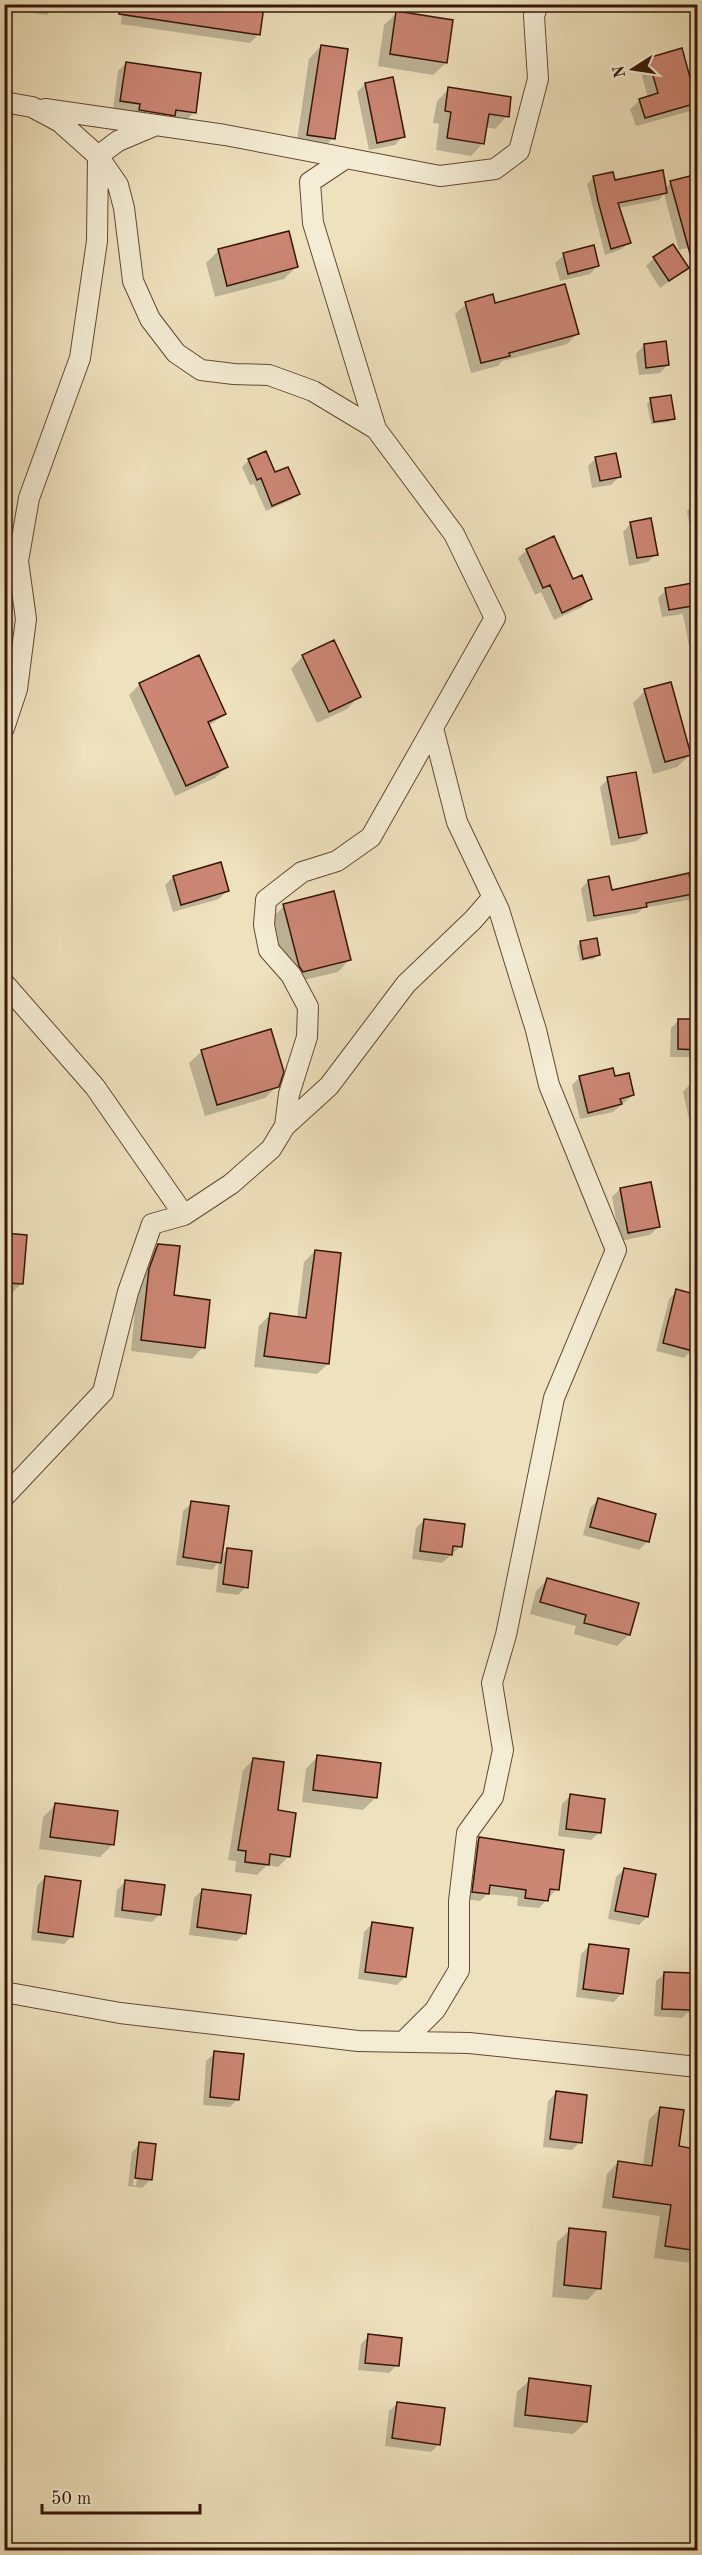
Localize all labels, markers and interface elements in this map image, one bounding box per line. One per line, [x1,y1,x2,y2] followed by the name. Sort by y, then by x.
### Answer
[603,39,663,99] north arrow
[611,63,629,79] text: N
[42,2477,200,2515] scale bar
[51,2490,91,2508] text: 50 m

